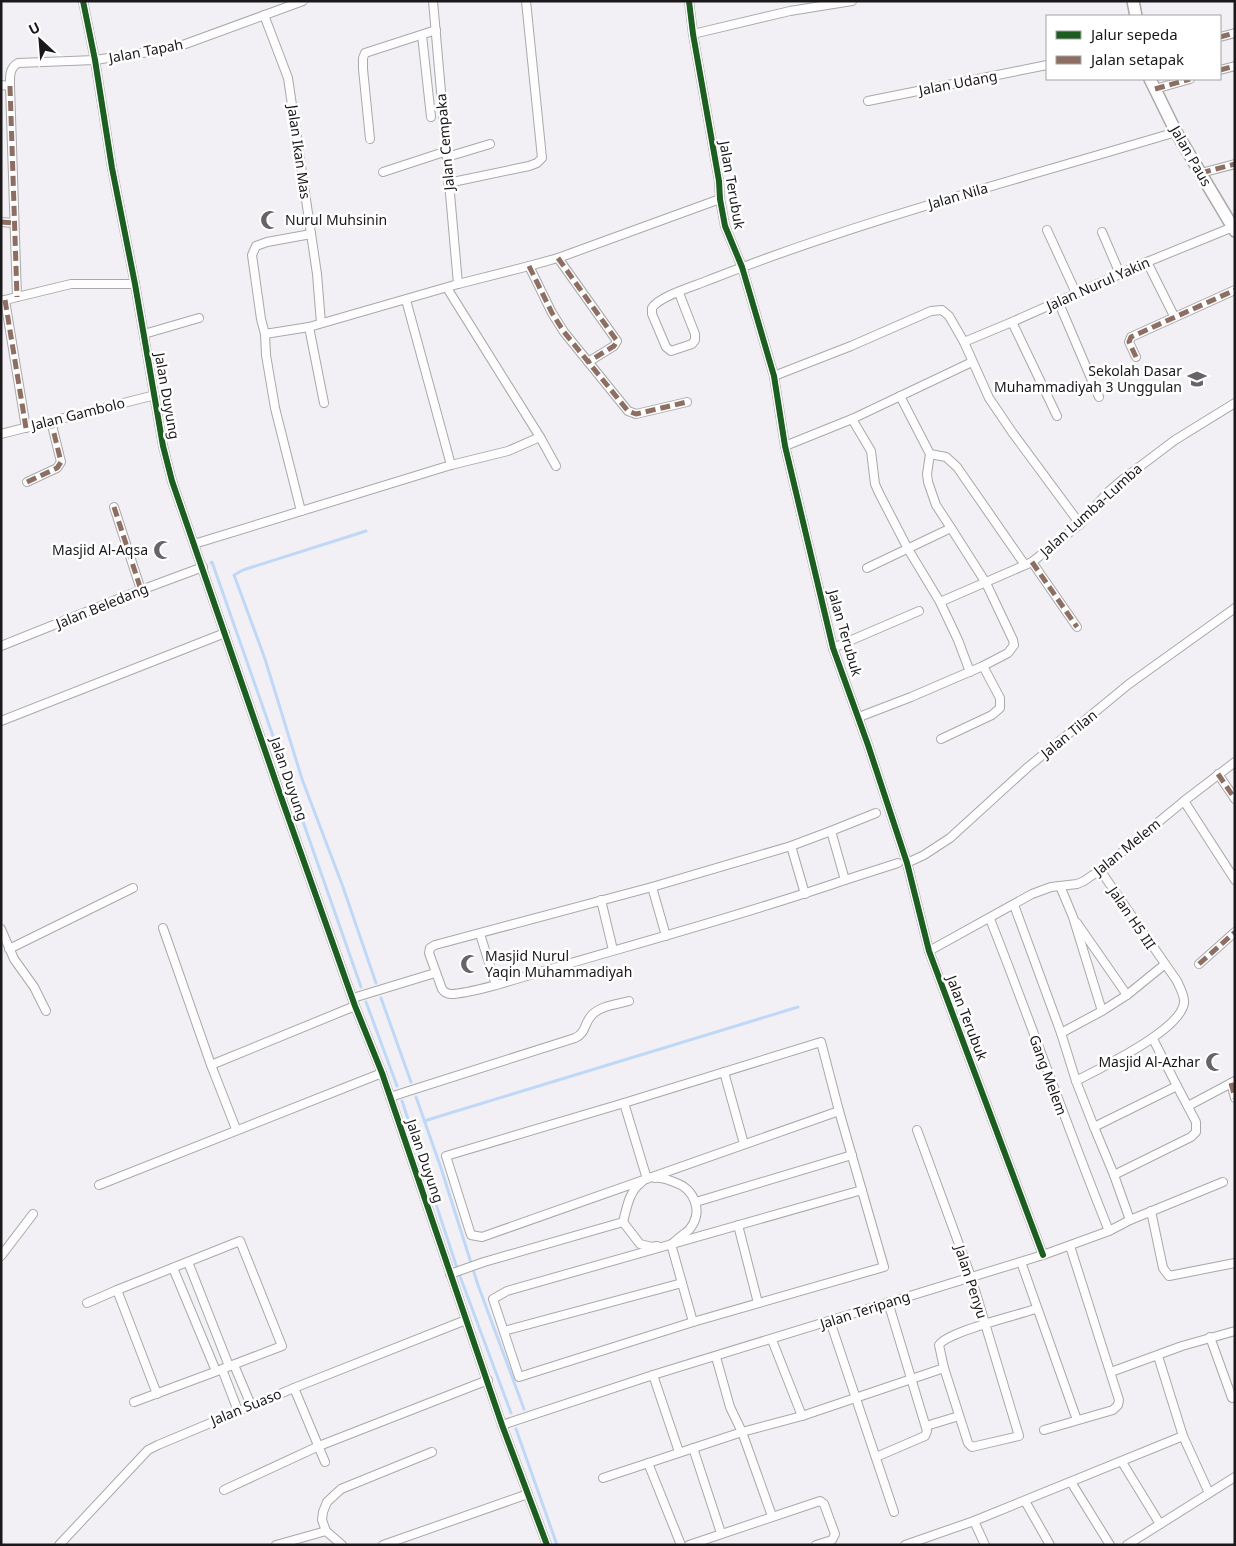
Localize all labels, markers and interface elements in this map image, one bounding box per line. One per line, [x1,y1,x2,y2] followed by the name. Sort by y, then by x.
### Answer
[15,15,65,65] north arrow
[1046,15,1221,80] legend
[25,17,43,39] text: U
[1089,24,1178,44] text: Jalur sepeda
[105,34,185,67] street label: Jalan Tapah
[1089,49,1184,69] text: Jalan setapak
[915,66,999,100] street label: Jalan Udang
[431,93,458,193] street label: Jalan Cempaka
[283,102,316,201] street label: Jalan Ikan Mas
[1165,120,1217,190] street label: Jalan Paus
[715,137,750,231] street label: Jalan Terubuk
[924,178,990,214] street label: Jalan Nila
[259,209,281,231] mosque icon: Nurul Muhsinin
[285,210,387,229] place label: Nurul Muhsinin
[1041,252,1152,316] street label: Jalan Nurul Yakin
[150,349,184,441] street label: Jalan Duyung
[994,361,1182,396] place label: Sekolah Dasar Muhammadiyah 3 Unggulan
[1186,368,1208,390] school or university icon: Sekolah Dasar Muhammadiyah 3 Unggulan
[27,393,127,435] street label: Jalan Gambolo
[1034,459,1146,562] street label: Jalan Lumba-Lumba
[152,539,174,561] mosque icon: Masjid Al-Aqsa
[52,540,148,559] place label: Masjid Al-Aqsa
[51,578,151,633] street label: Jalan Beledang
[823,585,867,679] street label: Jalan Terubuk
[1035,705,1101,763] street label: Jalan Tilan
[266,733,313,823] street label: Jalan Duyung
[1088,814,1164,881] street label: Jalan Melem
[1103,881,1160,953] street label: Jalan H5 III
[485,946,632,981] place label: Masjid Nurul Yaqin Muhammadiyah
[459,953,481,975] mosque icon: Masjid Nurul Yaqin Muhammadiyah
[942,971,993,1063] street label: Jalan Terubuk
[1025,1032,1072,1118] street label: Gang Melem
[1204,1051,1226,1073] mosque icon: Masjid Al-Azhar
[1098,1052,1200,1071] place label: Masjid Al-Azhar
[402,1115,449,1205] street label: Jalan Duyung
[950,1241,992,1321] street label: Jalan Penyu
[816,1286,912,1334] street label: Jalan Teripang
[206,1384,284,1430] street label: Jalan Suaso

